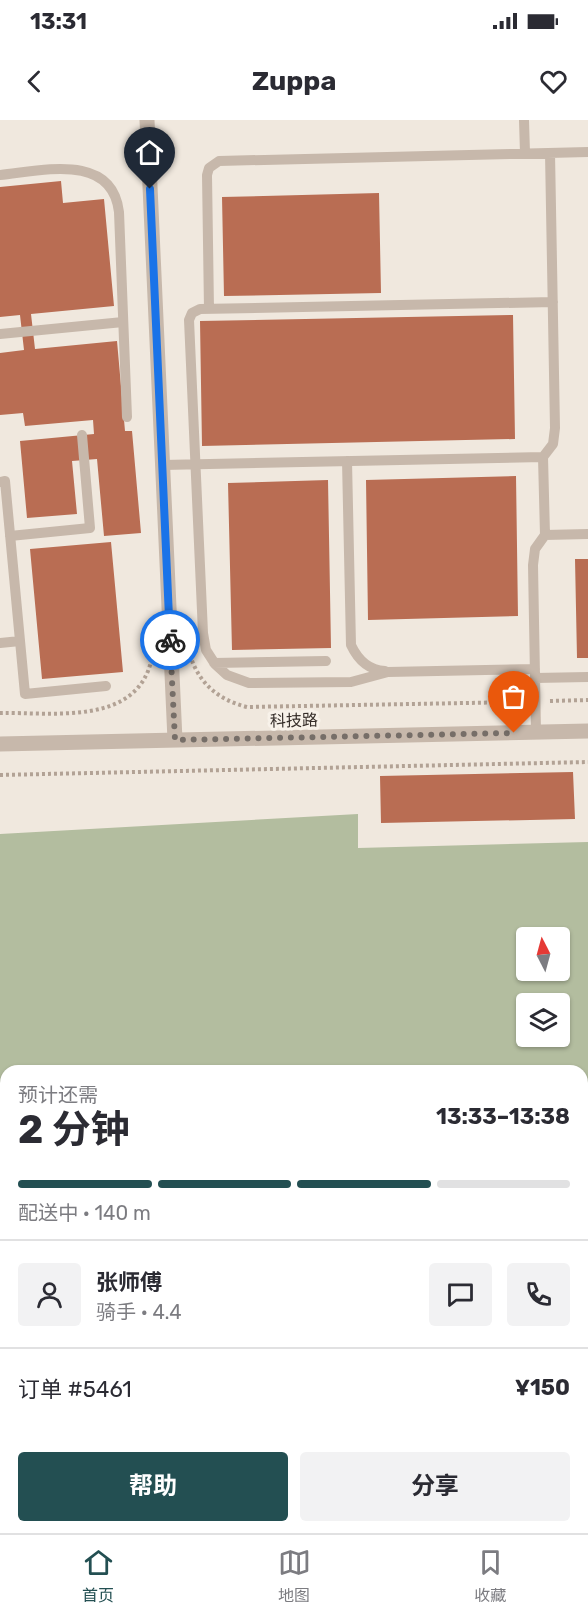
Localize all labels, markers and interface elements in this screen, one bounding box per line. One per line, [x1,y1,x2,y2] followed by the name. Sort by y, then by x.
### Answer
[30,8,87,35] text: 13:31
[18,65,51,98] icon: back
[252,65,336,97] text: Zuppa
[537,65,570,98] icon: heart
[124,127,175,189] pin
[133,136,166,169] icon: home
[140,610,200,670] courier
[154,624,187,657] icon: bike
[488,671,539,733] pin
[497,680,530,713] icon: bag
[270,711,318,730] street label: 科技路
[516,927,570,981] north arrow
[516,927,570,1047] map controls
[516,993,570,1047] button: layers
[18,1083,98,1107] text: 预计还需
[436,1103,570,1130] text: 13:33–13:38
[18,1107,130,1153] text: 2 分钟
[18,1201,151,1225] text: 配送中 · 140 m
[18,1263,81,1326] button: person
[429,1263,492,1326] button: chat
[507,1263,570,1326] button: phone
[96,1269,162,1296] text: 张师傅
[96,1300,182,1324] text: 骑手 · 4.4
[515,1374,570,1401] text: ¥150
[18,1376,132,1403] text: 订单 #5461
[18,1452,288,1521] button: 帮助
[300,1452,570,1521] button: 分享
[82,1546,115,1606] tab: 首页
[278,1546,311,1606] tab: 地图
[474,1546,507,1606] tab: 收藏

